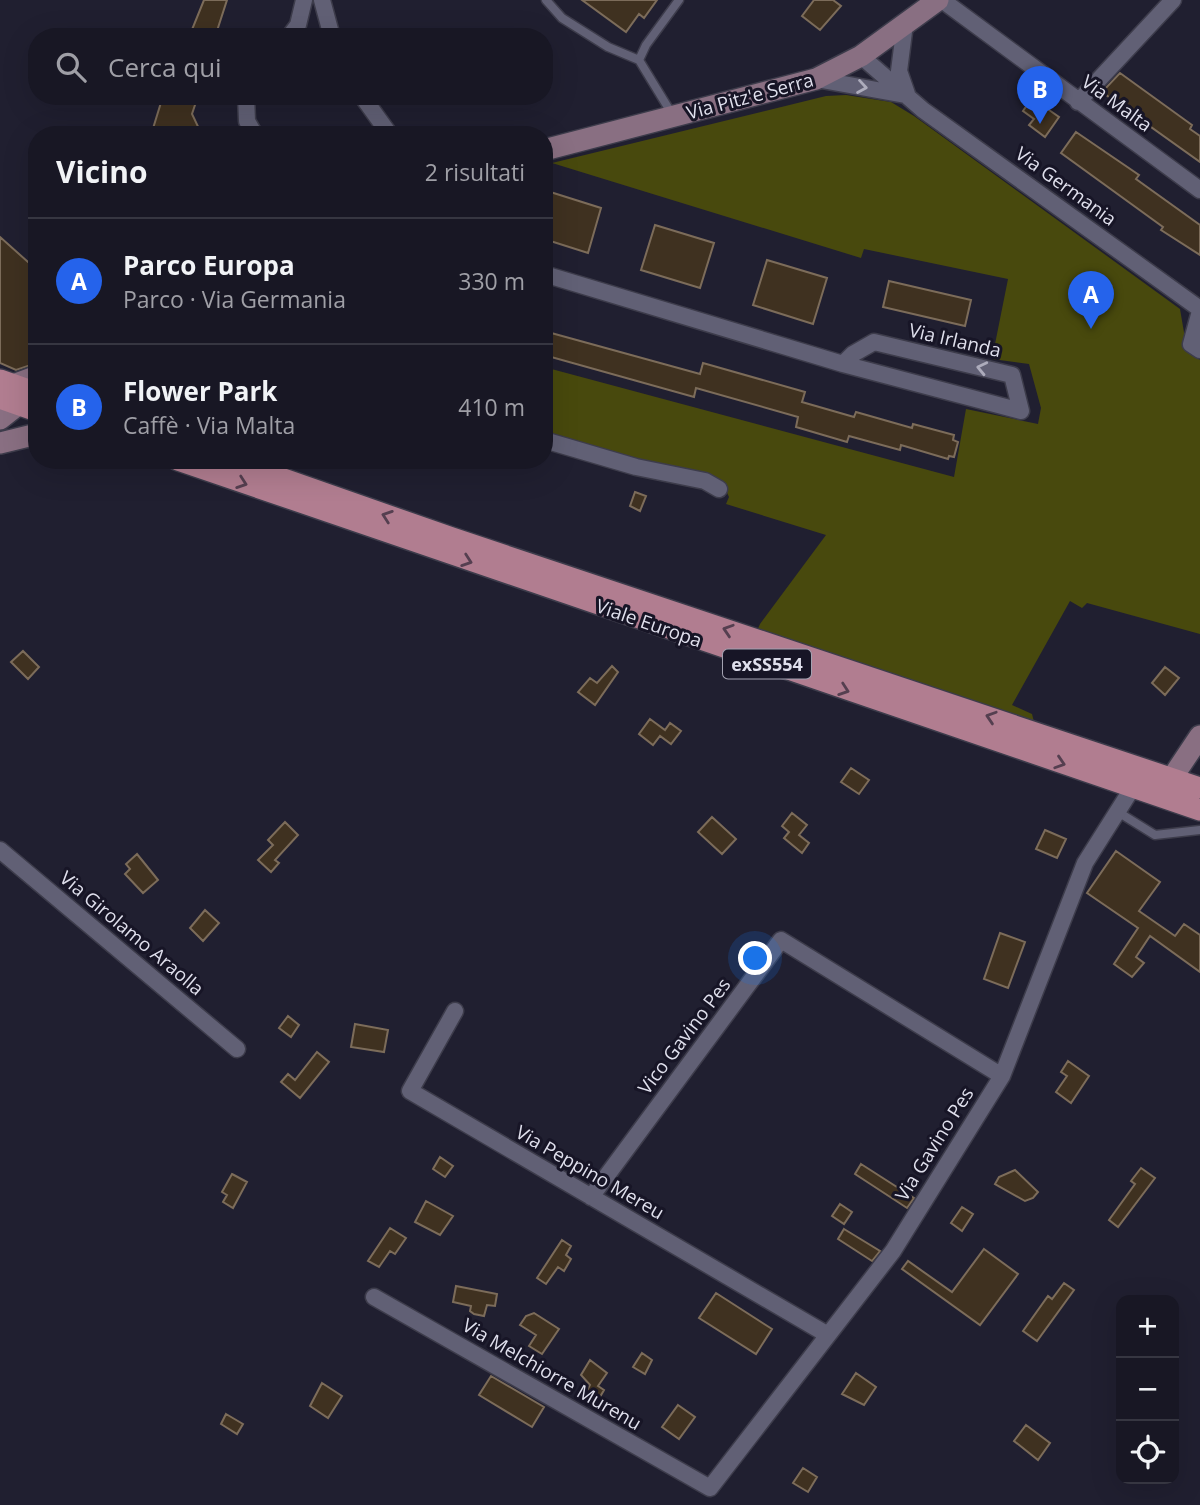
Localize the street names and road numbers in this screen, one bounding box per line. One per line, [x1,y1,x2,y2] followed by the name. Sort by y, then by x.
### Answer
[684,67,816,125] street label: Via Pitz'e Serra
[1076,69,1158,137] street label: Via Malta
[1010,141,1122,231] street label: Via Germania
[906,317,1004,363] street label: Via Irlanda
[592,593,706,653] street label: Viale Europa
[723,650,811,678] road number: exSS554
[54,865,210,1001] street label: Via Girolamo Araolla
[632,973,736,1099] street label: Vico Gavino Pes
[889,1082,979,1206] street label: Via Gavino Pes
[511,1119,669,1225] street label: Via Peppino Mereu
[458,1312,646,1436] street label: Via Melchiorre Murenu

